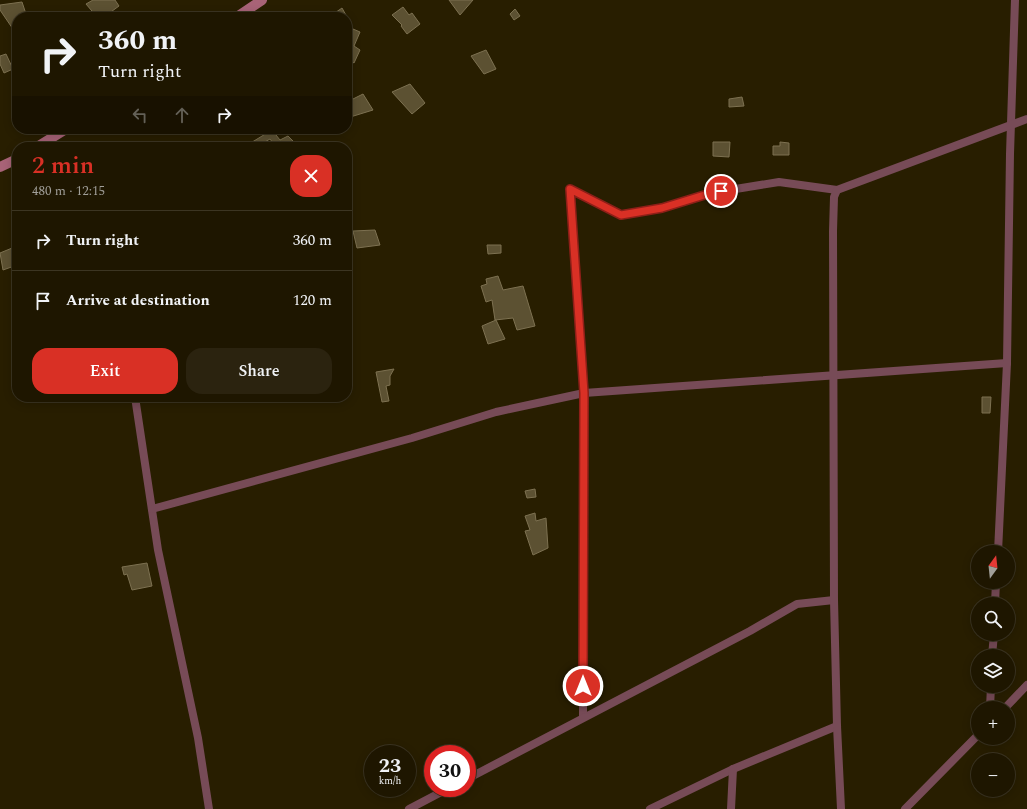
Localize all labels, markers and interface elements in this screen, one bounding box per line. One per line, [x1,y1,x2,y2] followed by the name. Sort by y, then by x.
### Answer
[98,19,177,62] text: 360 m
[32,28,84,80] icon: right
[98,58,181,85] text: Turn right
[129,104,151,126] icon: left
[171,104,193,126] icon: ahead
[213,104,235,126] icon: right
[32,148,94,184] text: 2 min
[290,155,332,197] button: close
[704,174,738,208] pin
[710,180,732,202] icon: arrive
[32,181,105,201] text: 480 m · 12:15
[66,229,139,252] text: Turn right
[293,229,332,252] text: 360 m
[32,230,54,252] icon: right
[66,289,210,312] text: Arrive at destination
[293,289,332,312] text: 120 m
[32,290,54,312] icon: arrive
[32,348,178,394] button: Exit
[186,348,332,394] button: Share
[971,545,1015,589] north arrow
[971,545,1015,797] map controls
[971,597,1015,641] button: search
[971,649,1015,693] button: layers
[562,665,604,707] position arrow
[971,701,1015,745] button: +
[424,745,476,797] speed limit sign: 30
[379,751,401,781] text: 23
[971,753,1015,797] button: −
[379,773,401,789] text: km/h

